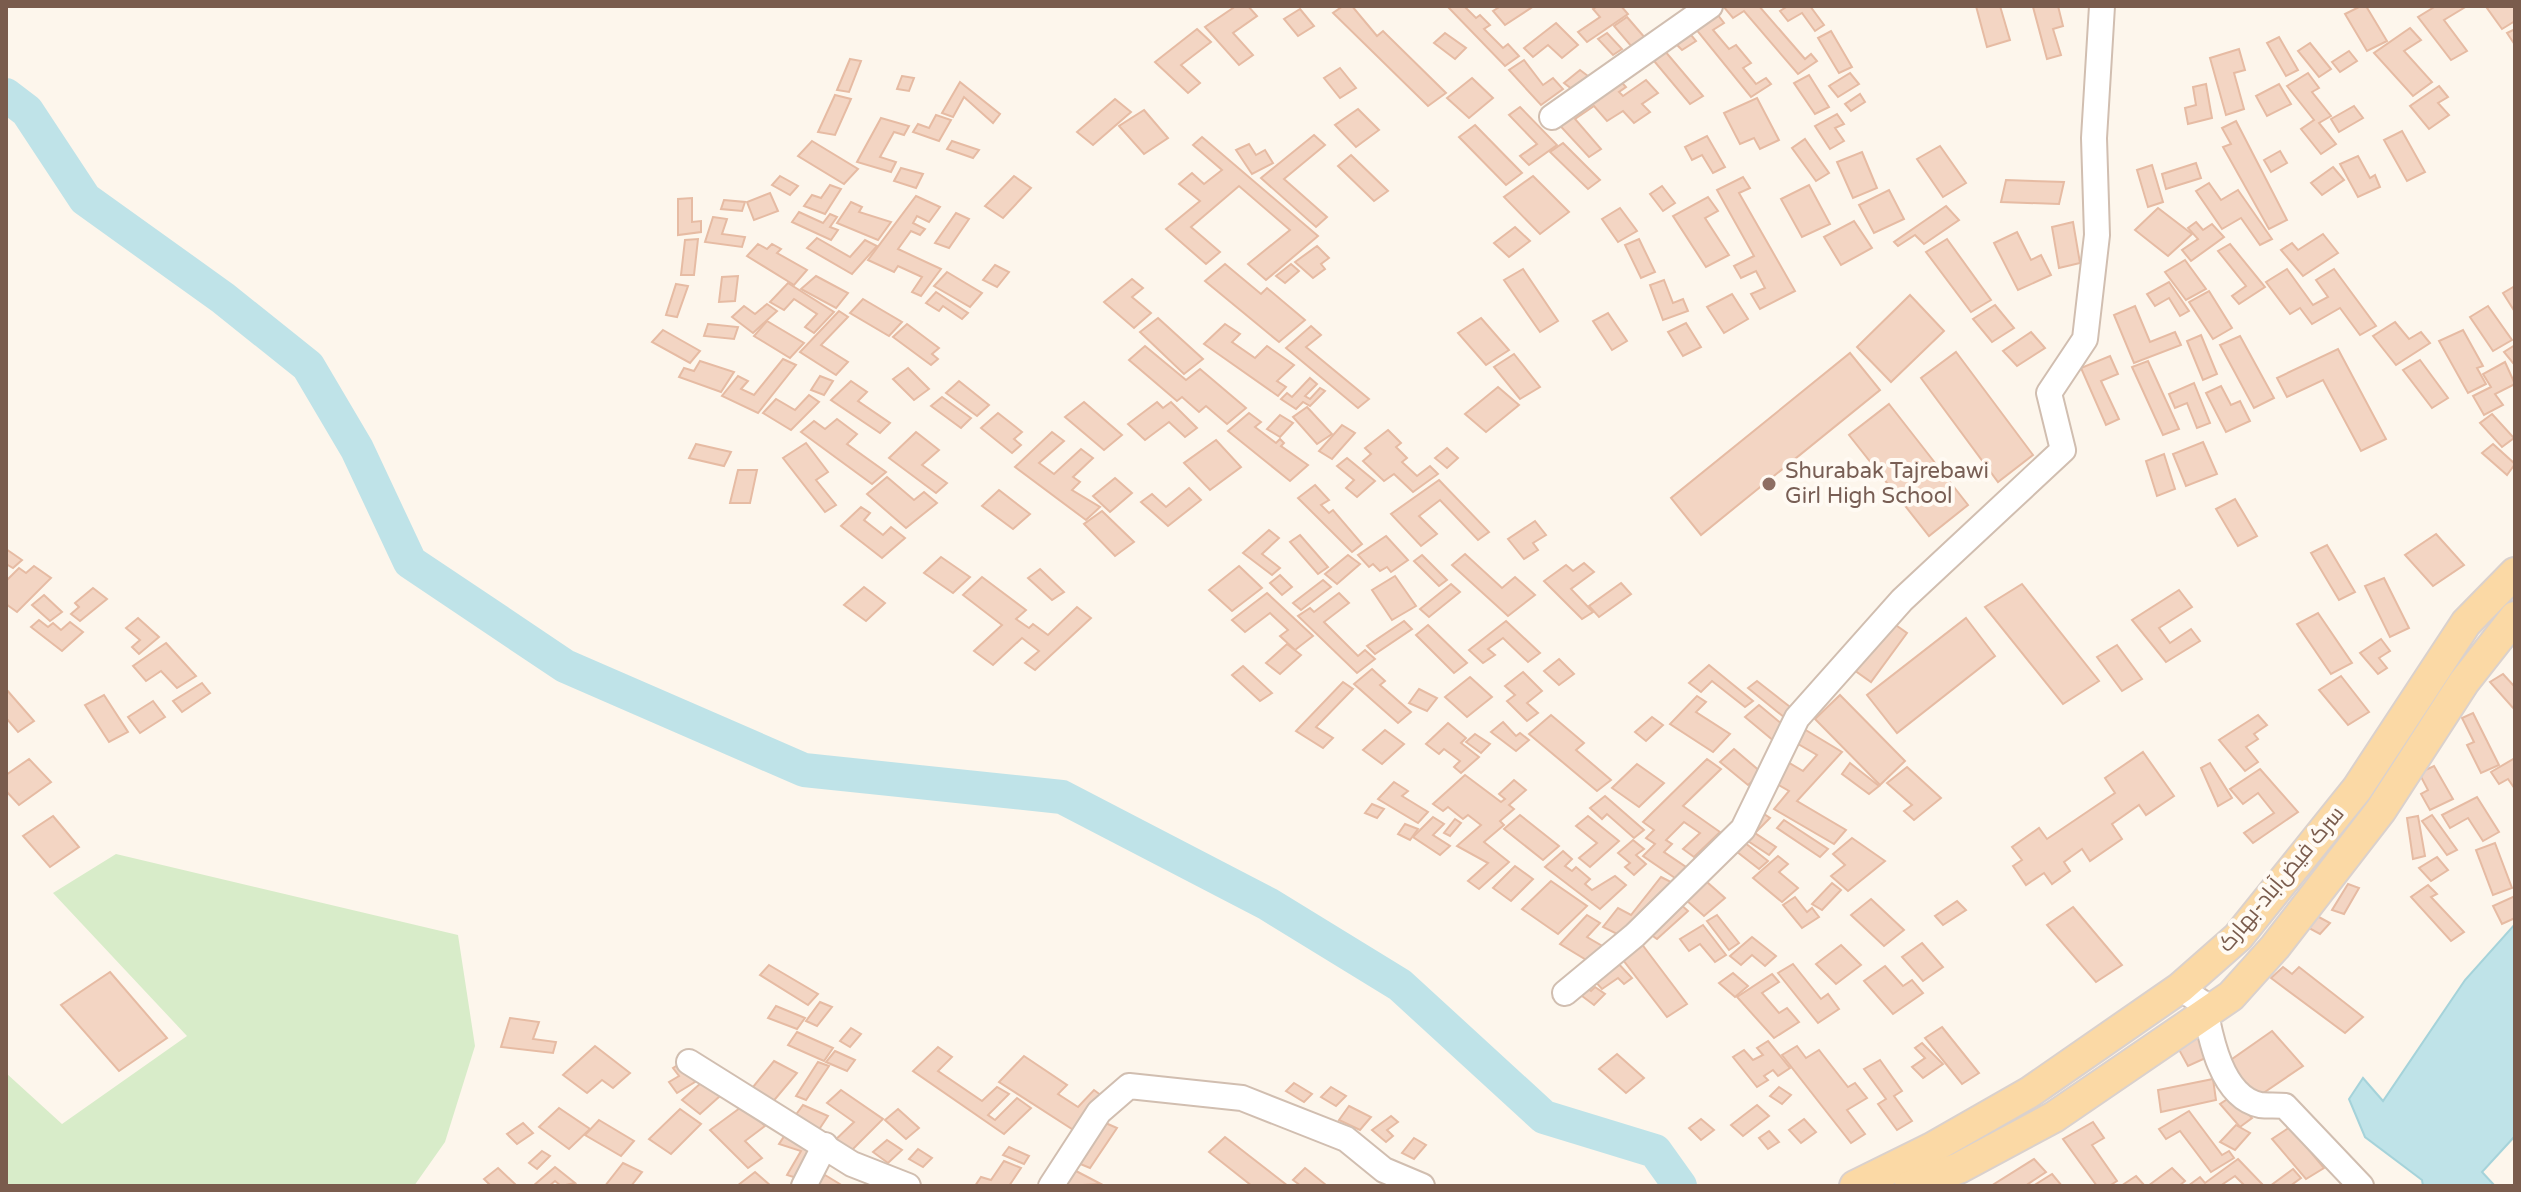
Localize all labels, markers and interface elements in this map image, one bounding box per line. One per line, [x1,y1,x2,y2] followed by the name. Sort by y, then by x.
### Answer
[1785,458,1989,509] place label: Shurabak Tajrebawi Girl High School
[1760,475,1778,493] marker: Shurabak Tajrebawi Girl High School
[2213,801,2349,957] street label: سرک فیض‌آباد-بهارک

